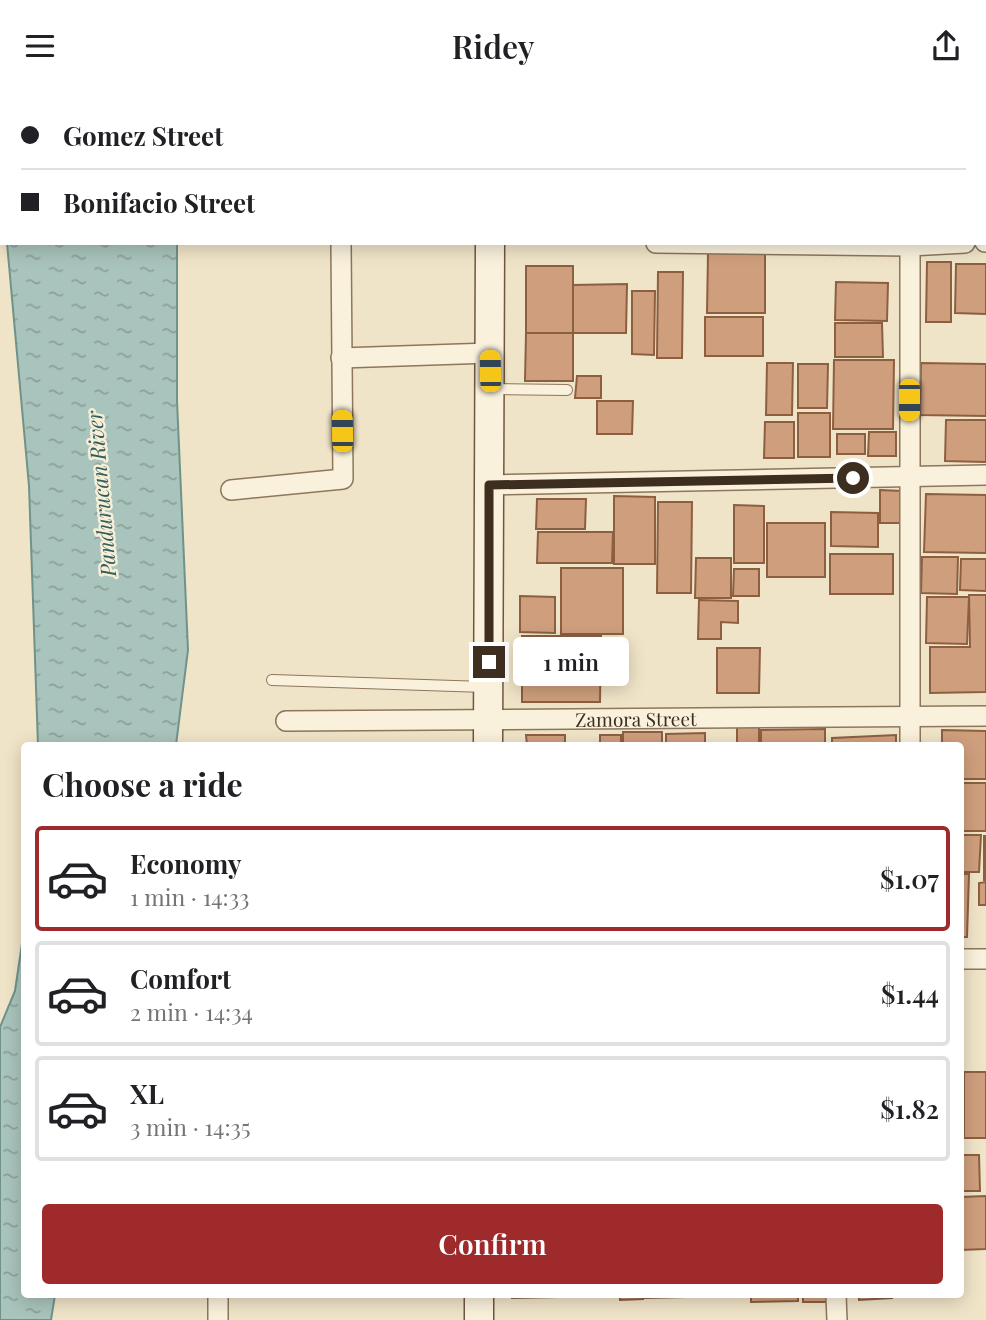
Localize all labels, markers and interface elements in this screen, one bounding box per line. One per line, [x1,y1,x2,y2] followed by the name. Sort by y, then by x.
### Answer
[452,24,534,67] text: Ridey
[21,27,59,65] icon: menu
[927,27,965,65] icon: share
[63,118,223,153] text: Gomez Street
[63,185,255,220] text: Bonifacio Street
[480,350,501,392] car
[899,379,920,421] car
[79,409,121,579] water label: Pandurucan River
[332,410,353,452] car
[837,462,869,494] route start
[514,637,629,687] callout: 1 min
[473,646,505,678] route end
[543,646,599,677] text: 1 min
[575,705,697,732] street label: Zamora Street
[42,762,243,805] text: Choose a ride
[130,846,241,881] text: Economy
[46,847,109,910] icon: car
[880,861,939,896] text: $1.07
[130,881,249,912] text: 1 min · 14:33
[130,961,231,996] text: Comfort
[46,962,109,1025] icon: car
[881,976,939,1011] text: $1.44
[130,996,253,1027] text: 2 min · 14:34
[130,1076,164,1111] text: XL
[46,1077,109,1140] icon: car
[880,1091,939,1126] text: $1.82
[130,1111,250,1142] text: 3 min · 14:35
[42,1204,943,1284] button: Confirm

